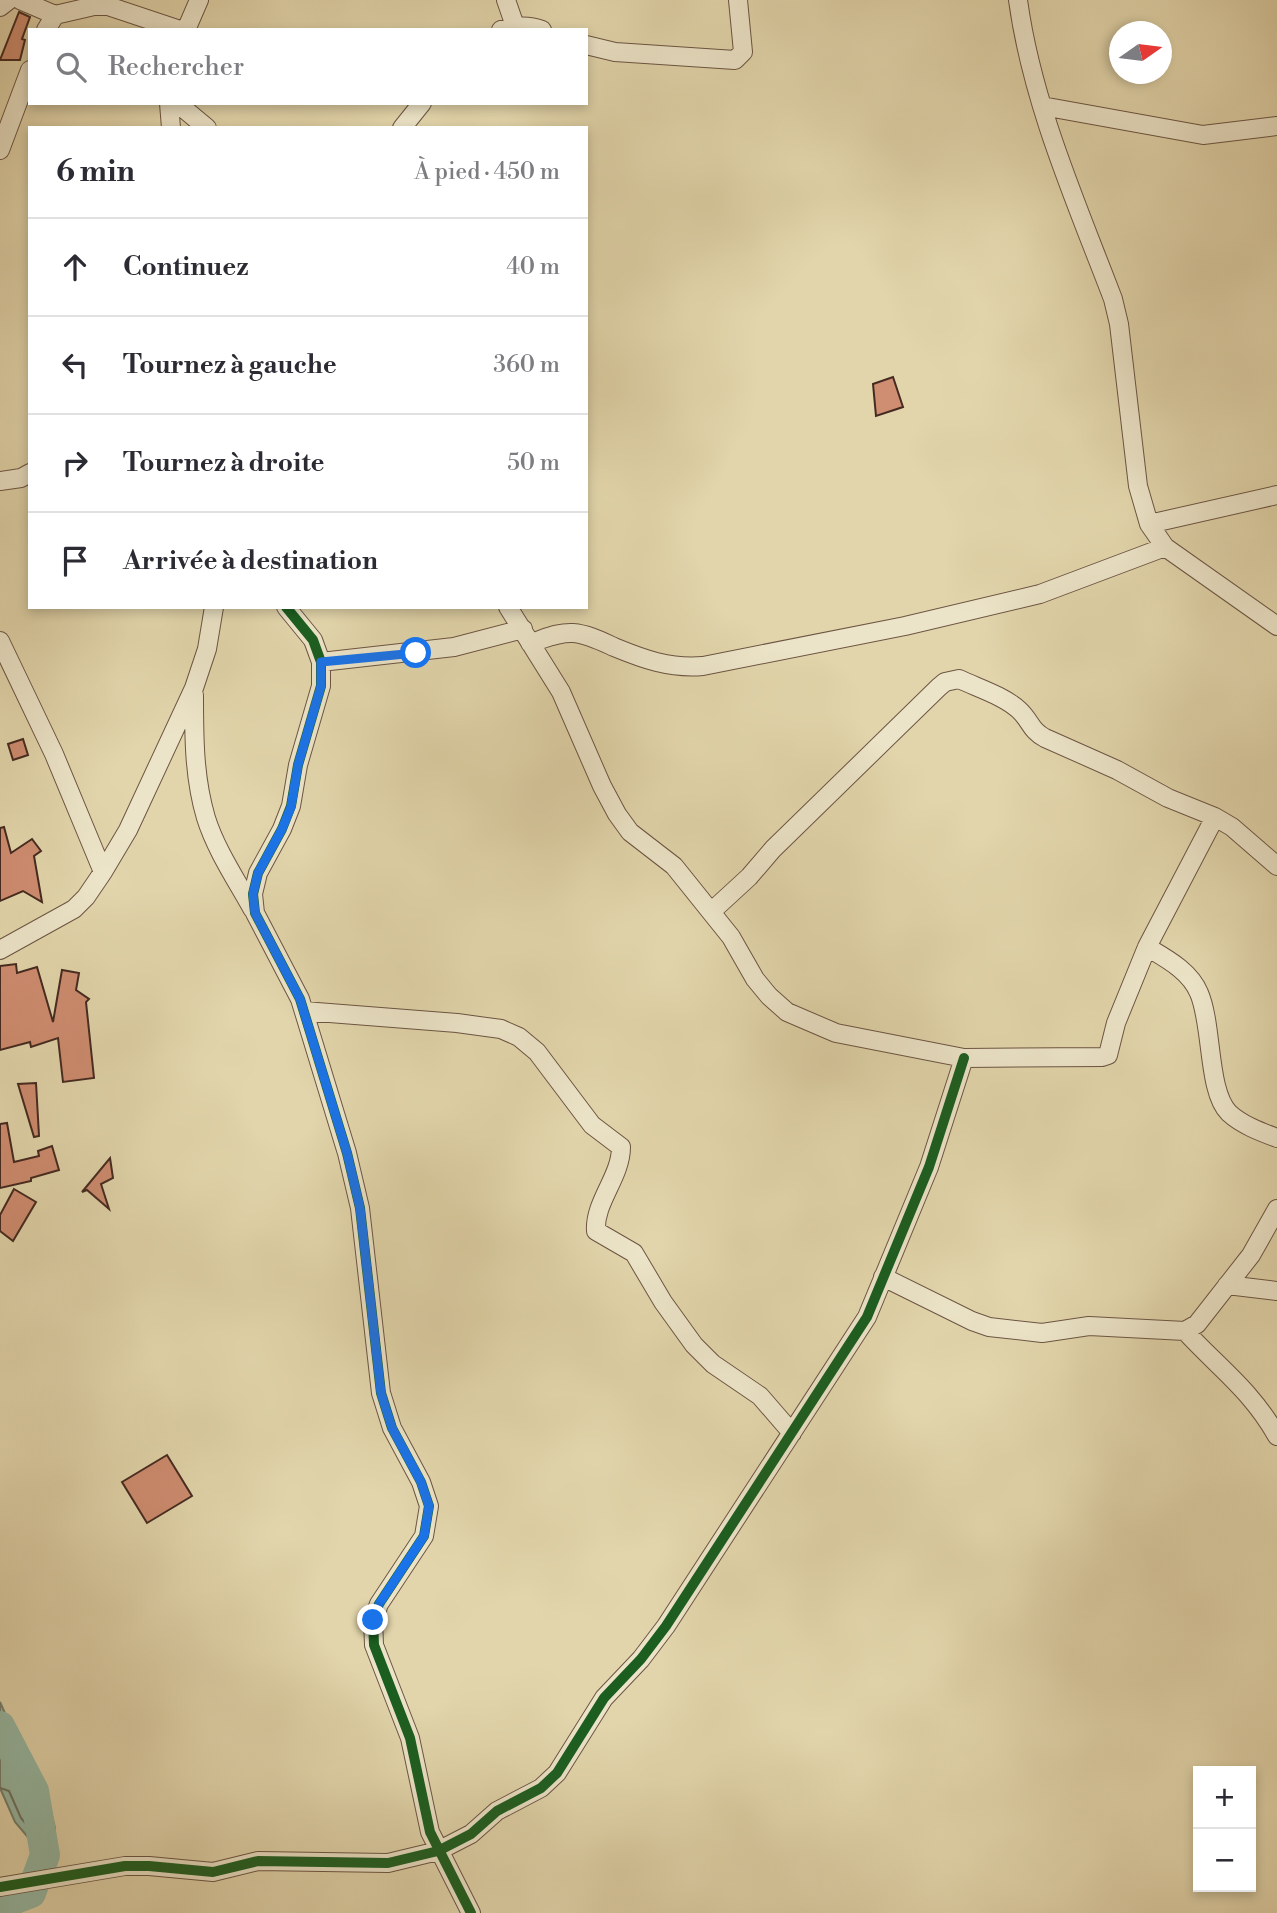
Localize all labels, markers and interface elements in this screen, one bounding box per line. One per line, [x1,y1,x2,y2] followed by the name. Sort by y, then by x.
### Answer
[1109,21,1172,84] north arrow
[28,28,588,105] search box
[52,48,90,86] icon: search
[108,51,244,83] text: Rechercher
[56,153,135,191] text: 6 min
[414,158,560,186] text: À pied · 450 m
[56,248,94,286] icon: ahead
[123,251,249,283] text: Continuez
[506,253,560,281] text: 40 m
[56,346,94,384] icon: left
[123,349,337,381] text: Tournez à gauche
[493,351,560,379] text: 360 m
[56,444,94,482] icon: right
[123,447,325,479] text: Tournez à droite
[507,449,560,477] text: 50 m
[56,542,94,580] icon: arrive
[123,545,378,577] text: Arrivée à destination
[400,637,431,668] route start
[357,1604,388,1635] route end
[1193,1766,1256,1892] map controls
[1193,1766,1256,1829] button: +
[1193,1829,1256,1892] button: −

